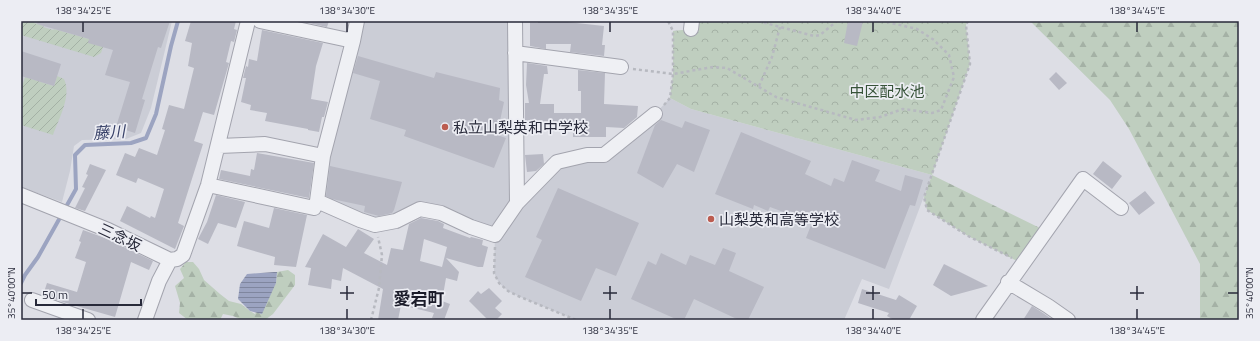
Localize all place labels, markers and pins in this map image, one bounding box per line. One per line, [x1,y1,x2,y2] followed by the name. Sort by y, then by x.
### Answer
[453,116,588,139] place label: 私立山梨英和中学校
[440,122,450,132] marker: 私立山梨英和中学校
[719,208,839,231] place label: 山梨英和高等学校
[706,214,716,224] marker: 山梨英和高等学校

